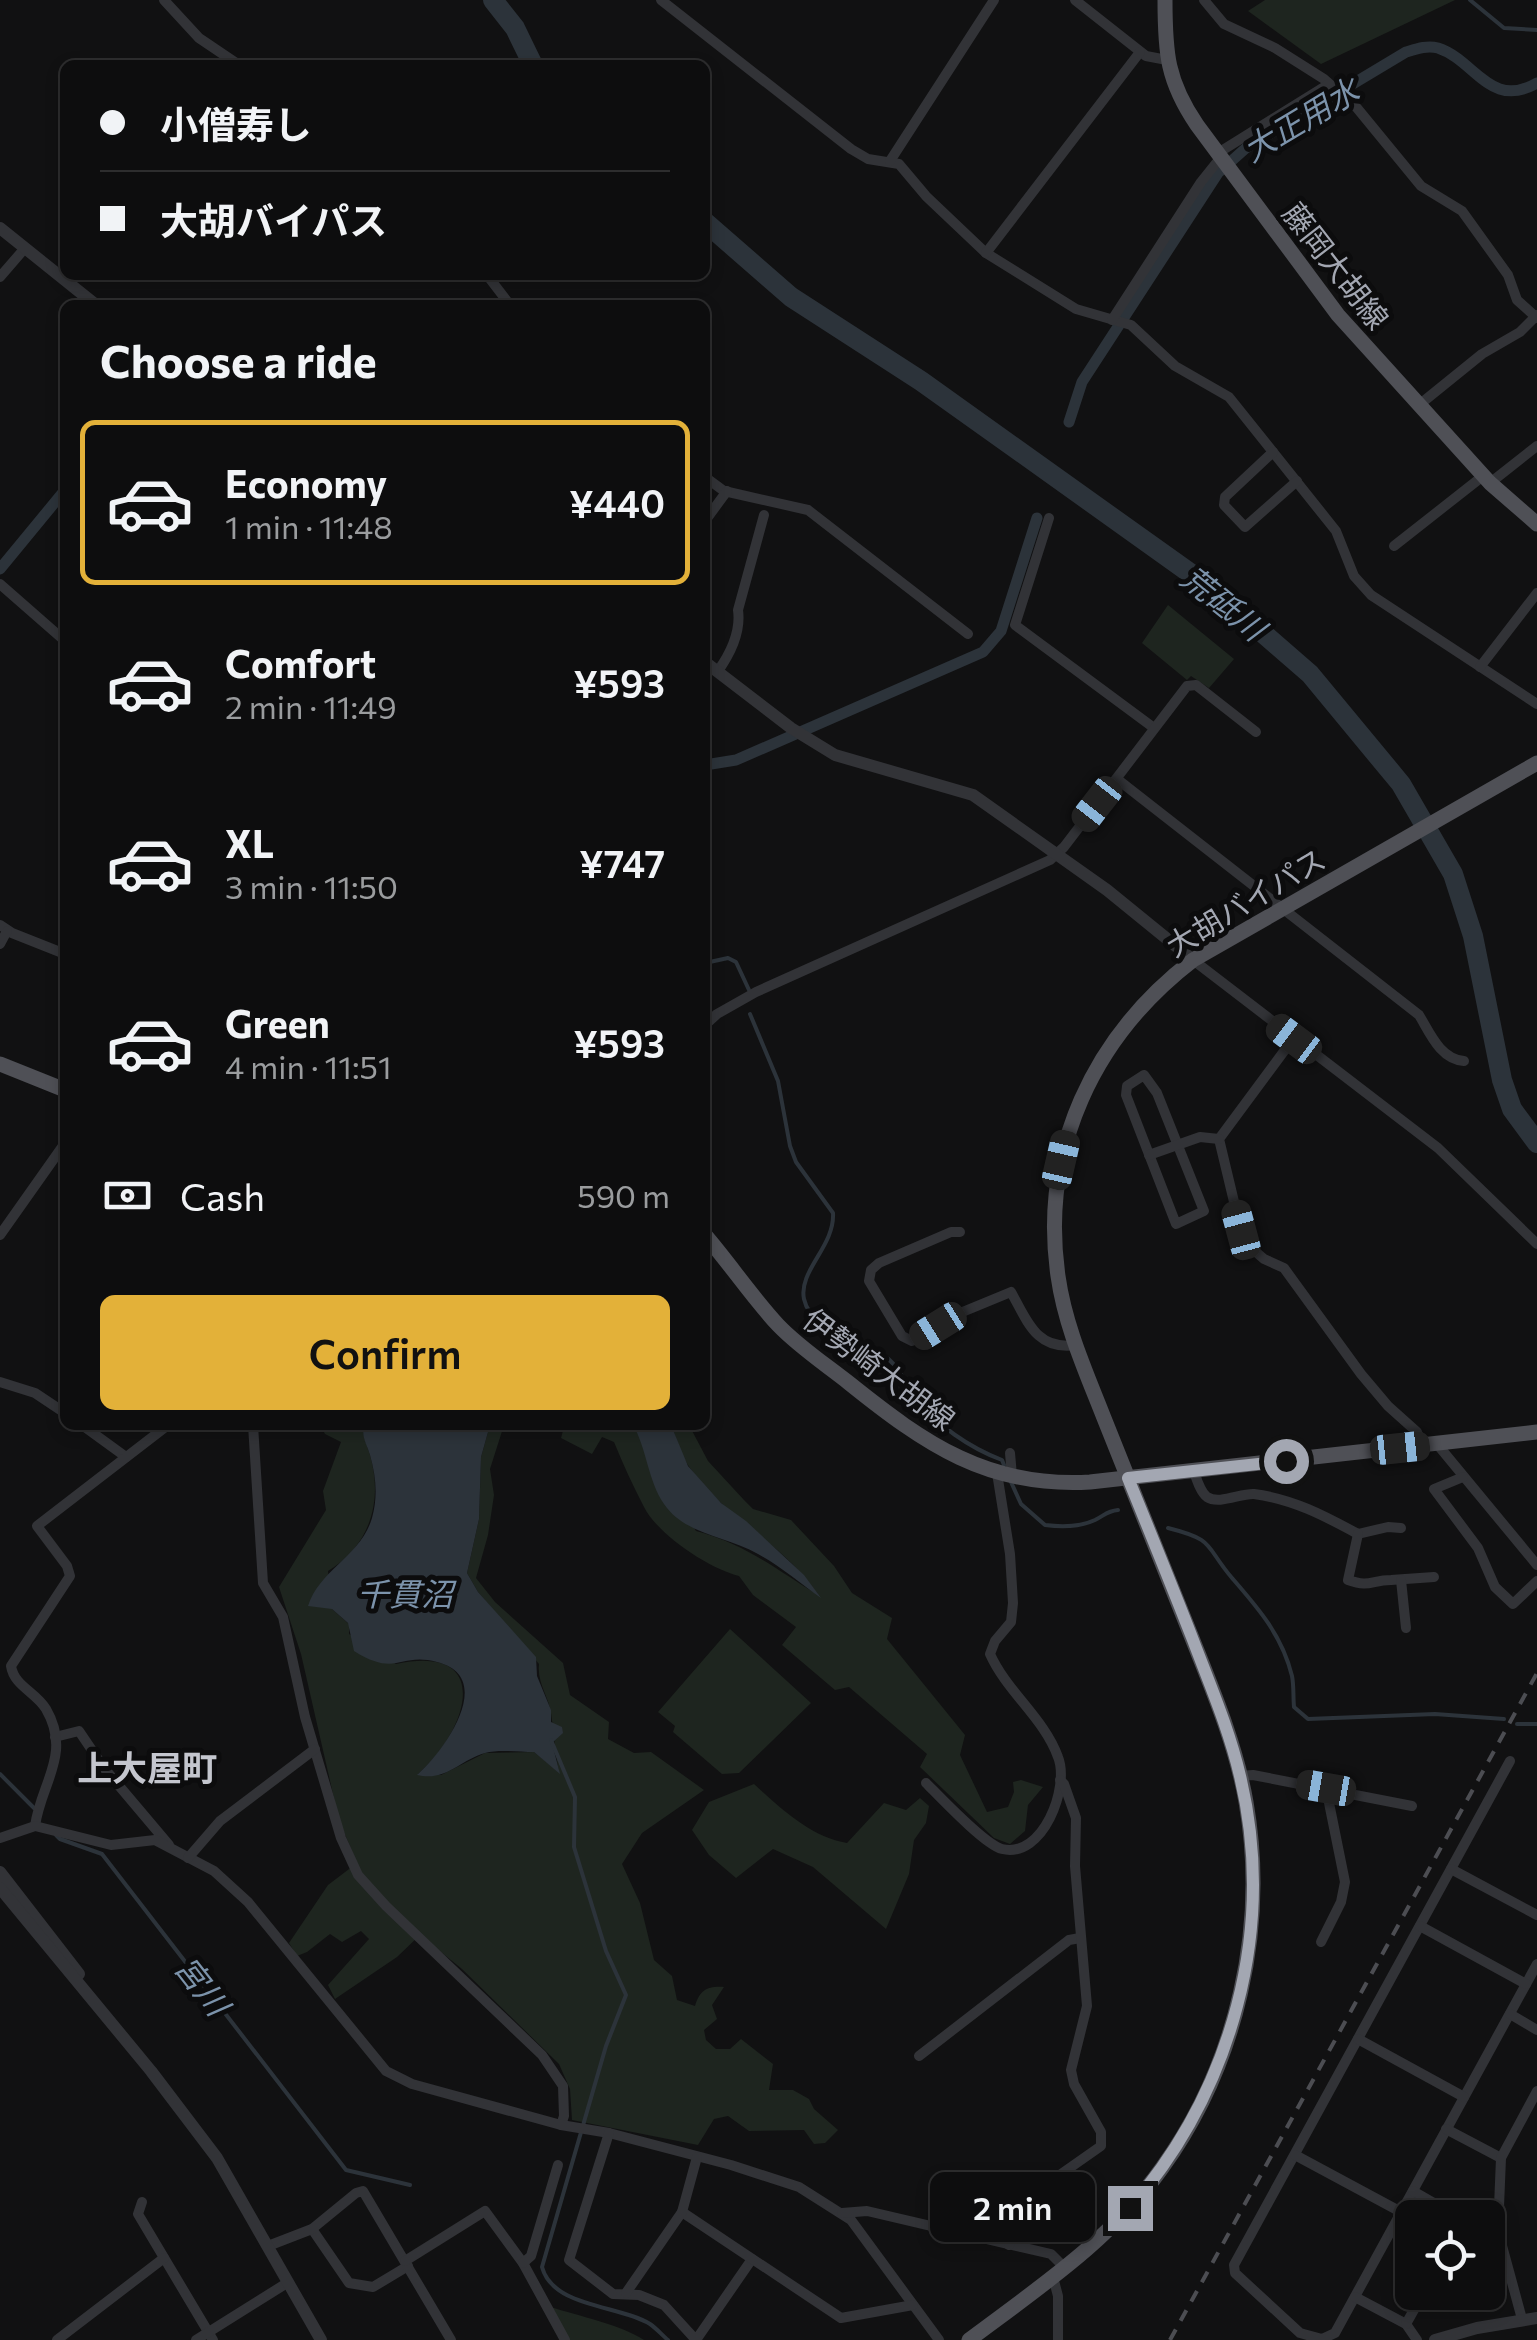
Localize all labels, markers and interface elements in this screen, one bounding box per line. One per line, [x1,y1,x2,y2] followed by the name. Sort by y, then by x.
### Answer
[1235,67,1368,169] water label: 大正用水
[160,100,312,147] text: 小僧寿し
[1276,195,1398,335] street label: 藤岡大胡線
[160,196,387,243] text: 大胡バイパス
[100,332,377,387] text: Choose a ride
[105,458,195,548] icon: car
[225,459,387,506] text: Economy
[569,479,665,526] text: ¥440
[225,506,393,546] text: 1 min · 11:48
[1174,556,1276,650] water label: 荒砥川
[105,638,195,728] icon: car
[225,639,376,686] text: Comfort
[573,659,665,706] text: ¥593
[225,686,397,726] text: 2 min · 11:49
[1067,771,1127,837] car
[105,818,195,908] icon: car
[225,819,274,866] text: XL
[579,839,665,886] text: ¥747
[1159,839,1331,963] street label: 大胡バイパス
[225,866,398,906] text: 3 min · 11:50
[105,998,195,1088] icon: car
[225,999,330,1046] text: Green
[1261,1009,1327,1069] car
[573,1019,665,1066] text: ¥593
[225,1046,392,1086] text: 4 min · 11:51
[1040,1127,1082,1193] car
[100,1168,155,1223] icon: cash
[180,1172,265,1219] text: Cash
[577,1175,670,1215] text: 590 m
[1219,1197,1263,1263] car
[100,1295,670,1410] button: Confirm
[905,1297,971,1355] car
[797,1299,963,1437] street label: 伊勢崎大胡線
[1369,1430,1431,1466] car
[1264,1439,1309,1484] route start
[357,1573,457,1613] water label: 千貫沼
[77,1745,217,1788] district label: 上大屋町
[1294,1768,1358,1808] car
[168,1947,240,2025] water label: 宮川
[930,2173,1095,2243] callout: 2 min
[1108,2186,1153,2231] route end
[973,2187,1052,2227] text: 2 min
[1395,2200,1505,2310] map controls
[1395,2200,1505,2310] button: locate

